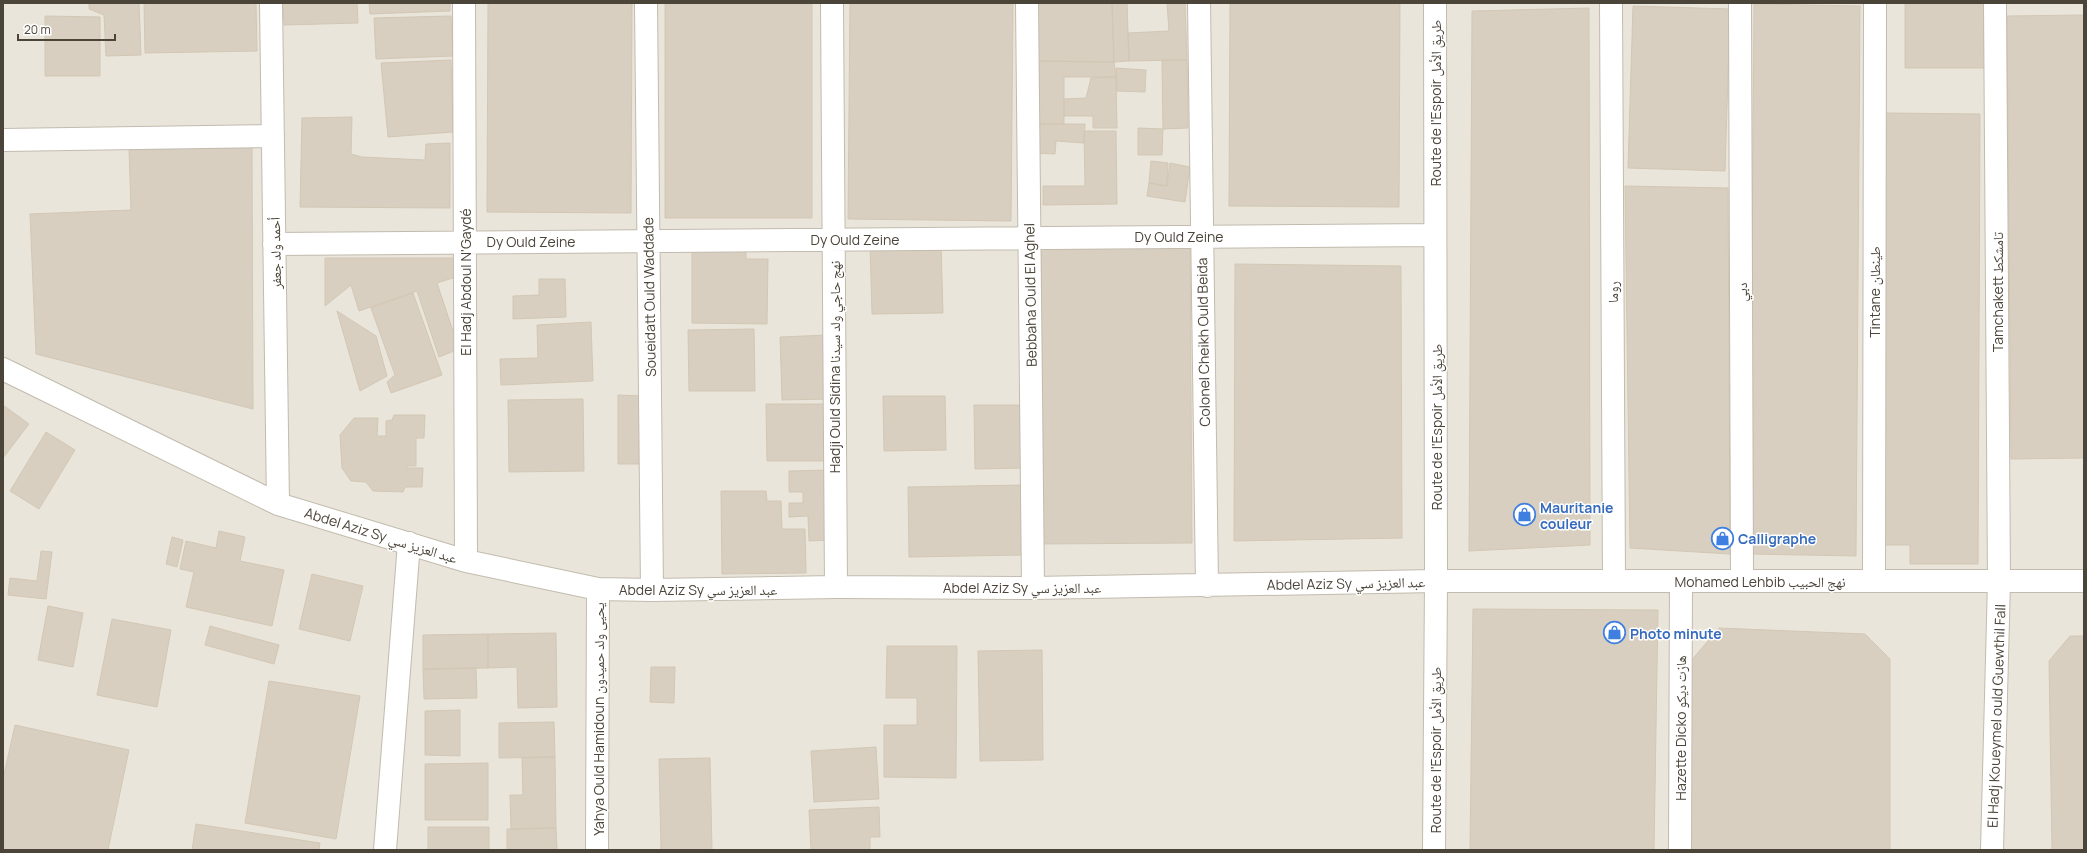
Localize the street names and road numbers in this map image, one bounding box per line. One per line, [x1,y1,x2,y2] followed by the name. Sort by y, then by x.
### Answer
[1426,20,1446,186] street label: Route de l’Espoir طريق الأمل
[456,208,475,356] street label: El Hadj Abdoul N'Gaydé
[265,217,285,290] street label: أحمد ولد جعفر
[638,217,660,377] street label: Soueidatt Ould Waddade
[1019,223,1041,367] street label: Bebbaha Ould El Aghel
[1135,227,1223,246] street label: Dy Ould Zeine
[811,230,899,249] street label: Dy Ould Zeine
[487,232,575,251] street label: Dy Ould Zeine
[1988,232,2007,352] street label: Tamchakett تامشكط
[1865,246,1884,338] street label: Tintane طينطان
[1192,257,1214,427] street label: Colonel Cheikh Ould Beida
[825,260,846,473] street label: Hadji Ould Sidina نهج حاجي ولد سيدنا
[1603,281,1622,303] street label: روما
[1732,282,1753,302] street label: دبي
[1427,344,1447,510] street label: Route de l’Espoir طريق الأمل
[302,503,460,570] street label: Abdel Aziz Sy عبد العزيز سي
[1267,572,1425,596] street label: Abdel Aziz Sy عبد العزيز سي
[1674,572,1846,592] street label: Mohamed Lehbib نهج الحبيب
[943,578,1101,599] street label: Abdel Aziz Sy عبد العزيز سي
[619,580,777,601] street label: Abdel Aziz Sy عبد العزيز سي
[589,602,608,836] street label: Yahya Ould Hamidoun يحيى ولد حميدون
[1983,604,2009,828] street label: El Hadj Koueymel ould Guewthil Fall
[1671,655,1690,801] street label: Hazette Dicko هازت ديكو
[1426,667,1446,833] street label: Route de l’Espoir طريق الأمل

